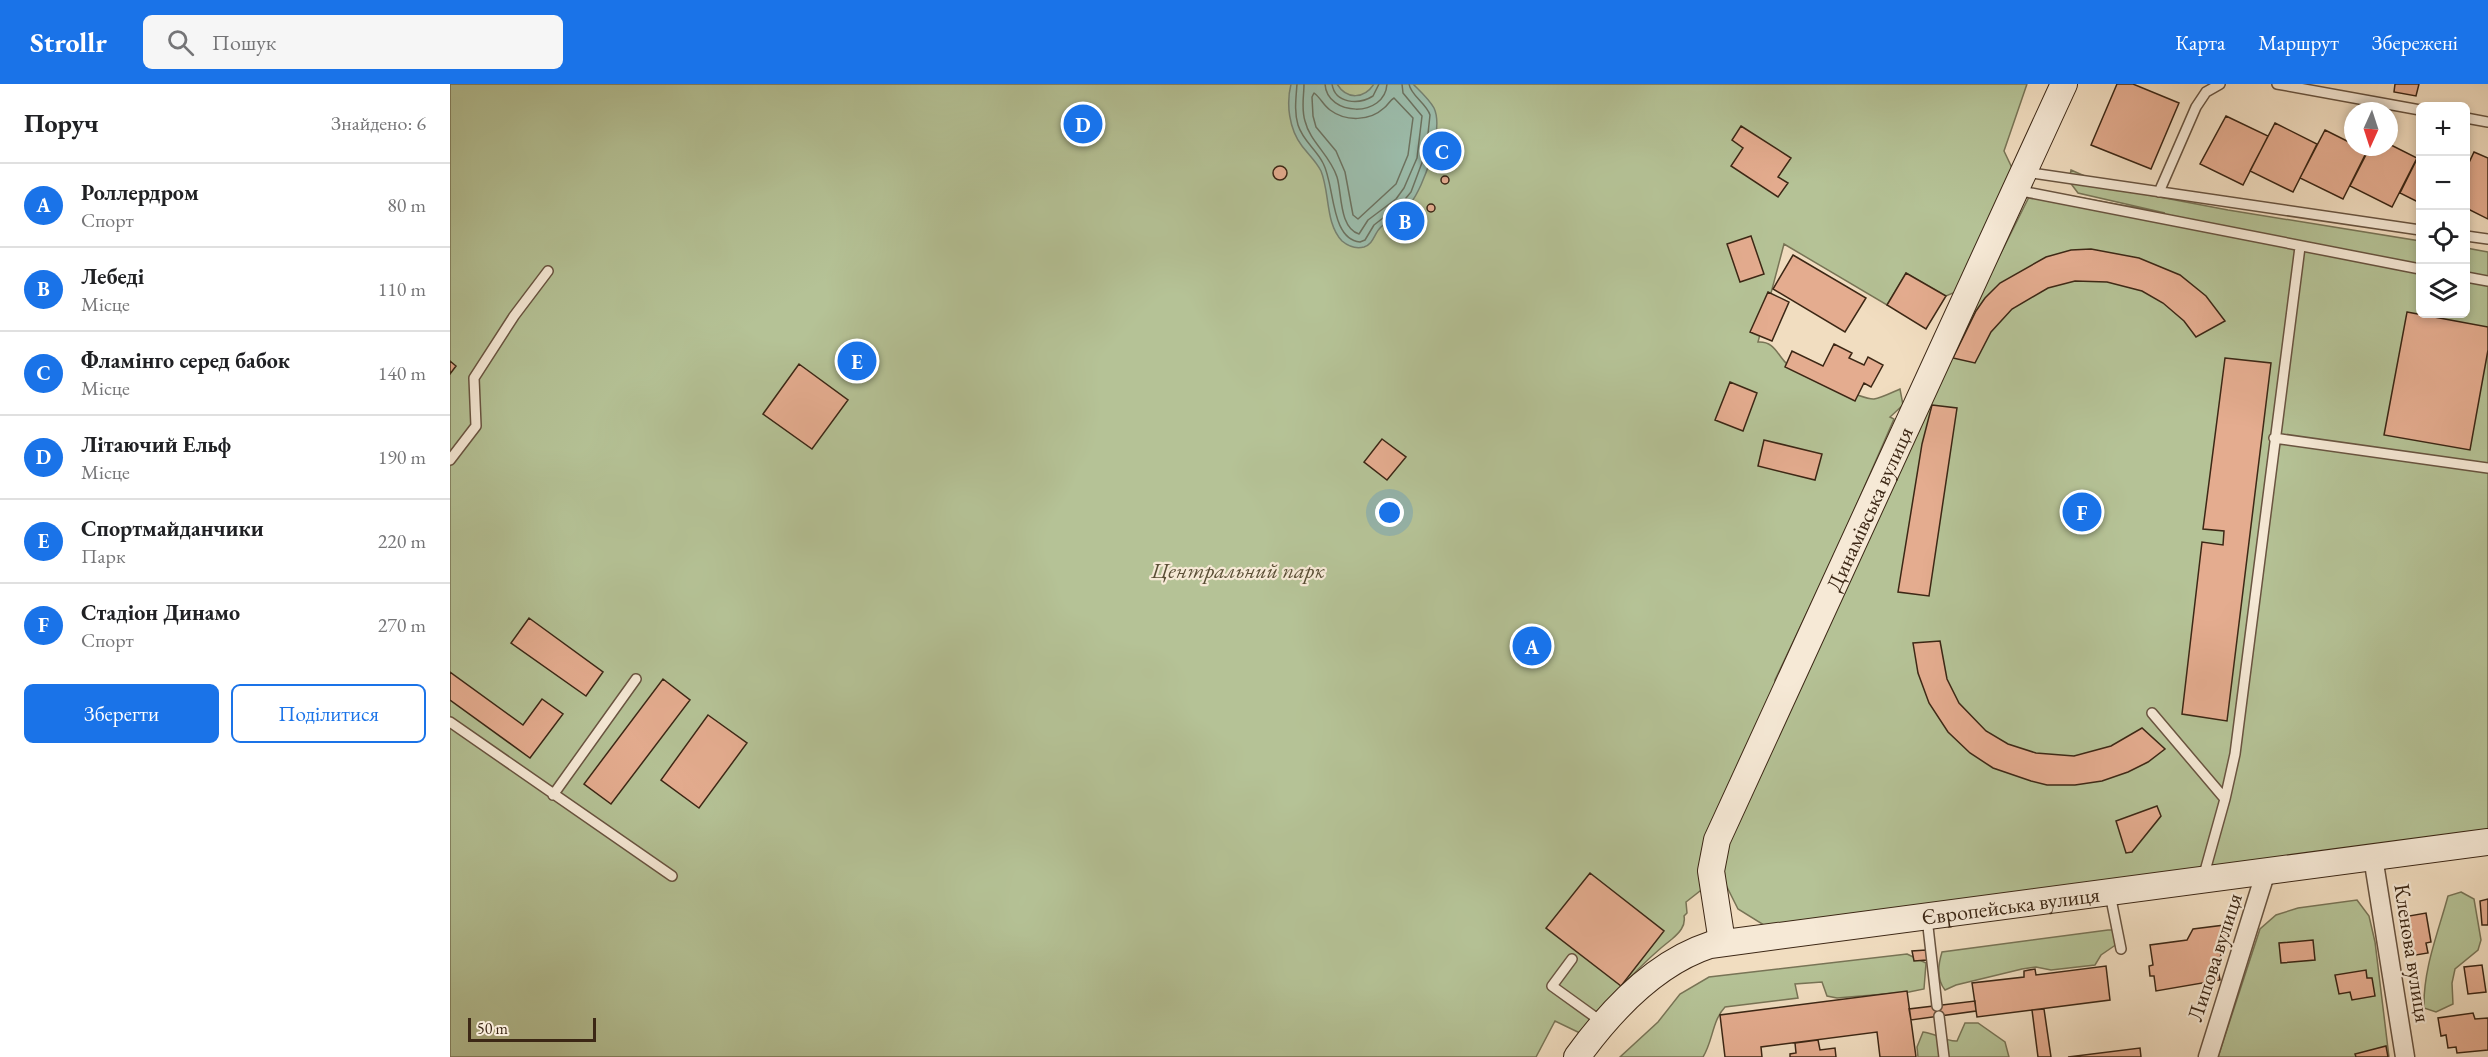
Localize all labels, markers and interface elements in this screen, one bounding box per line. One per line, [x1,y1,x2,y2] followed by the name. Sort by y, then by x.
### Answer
[143,15,563,69] search box
[30,24,107,60] text: Strollr
[164,26,197,59] icon: search
[212,28,276,57] text: Пошук
[2175,29,2225,56] text: Карта
[2258,29,2339,56] text: Маршрут
[2372,29,2458,56] text: Збережені
[1064,102,1102,147] pin: D
[2344,102,2398,156] north arrow
[2416,102,2470,318] map controls
[2416,102,2470,156] button: +
[24,106,99,140] text: Поруч
[331,110,426,136] text: Знайдено: 6
[1422,128,1462,174] pin: C
[2416,156,2470,210] button: −
[81,178,199,207] text: Роллердром
[36,192,51,218] text: A
[387,192,426,218] text: 80 m
[1386,198,1424,244] pin: B
[81,207,134,233] text: Спорт
[2416,210,2470,264] button: locate
[81,262,144,291] text: Лебеді
[2416,264,2470,318] button: layers
[37,276,50,302] text: B
[378,276,426,302] text: 110 m
[81,291,130,317] text: Місце
[838,338,876,384] pin: E
[81,346,290,375] text: Фламінго серед бабок
[36,360,51,386] text: C
[378,360,426,386] text: 140 m
[81,375,130,401] text: Місце
[1819,422,1920,596] street label: Динамівська вулиця
[81,430,231,459] text: Літаючий Ельф
[36,444,51,470] text: D
[378,444,426,470] text: 190 m
[81,459,130,485] text: Місце
[2062,490,2102,534] pin: F
[1375,498,1404,527] your location
[81,514,264,543] text: Спортмайданчики
[38,528,49,554] text: E
[378,528,426,554] text: 220 m
[81,543,125,569] text: Парк
[1150,556,1325,585] park label: Центральний парк
[81,598,240,627] text: Стадіон Динамо
[38,612,49,638] text: F
[378,612,426,638] text: 270 m
[1512,624,1552,668] pin: A
[81,627,134,653] text: Спорт
[24,684,219,743] button: Зберегти
[231,684,426,743] button: Поділитися
[1920,880,2102,932] street label: Європейська вулиця
[2387,882,2438,1025] street label: Кленова вулиця
[2180,889,2249,1025] street label: Липова вулиця
[468,1015,596,1042] scale bar
[477,1018,508,1039] text: 50 m

